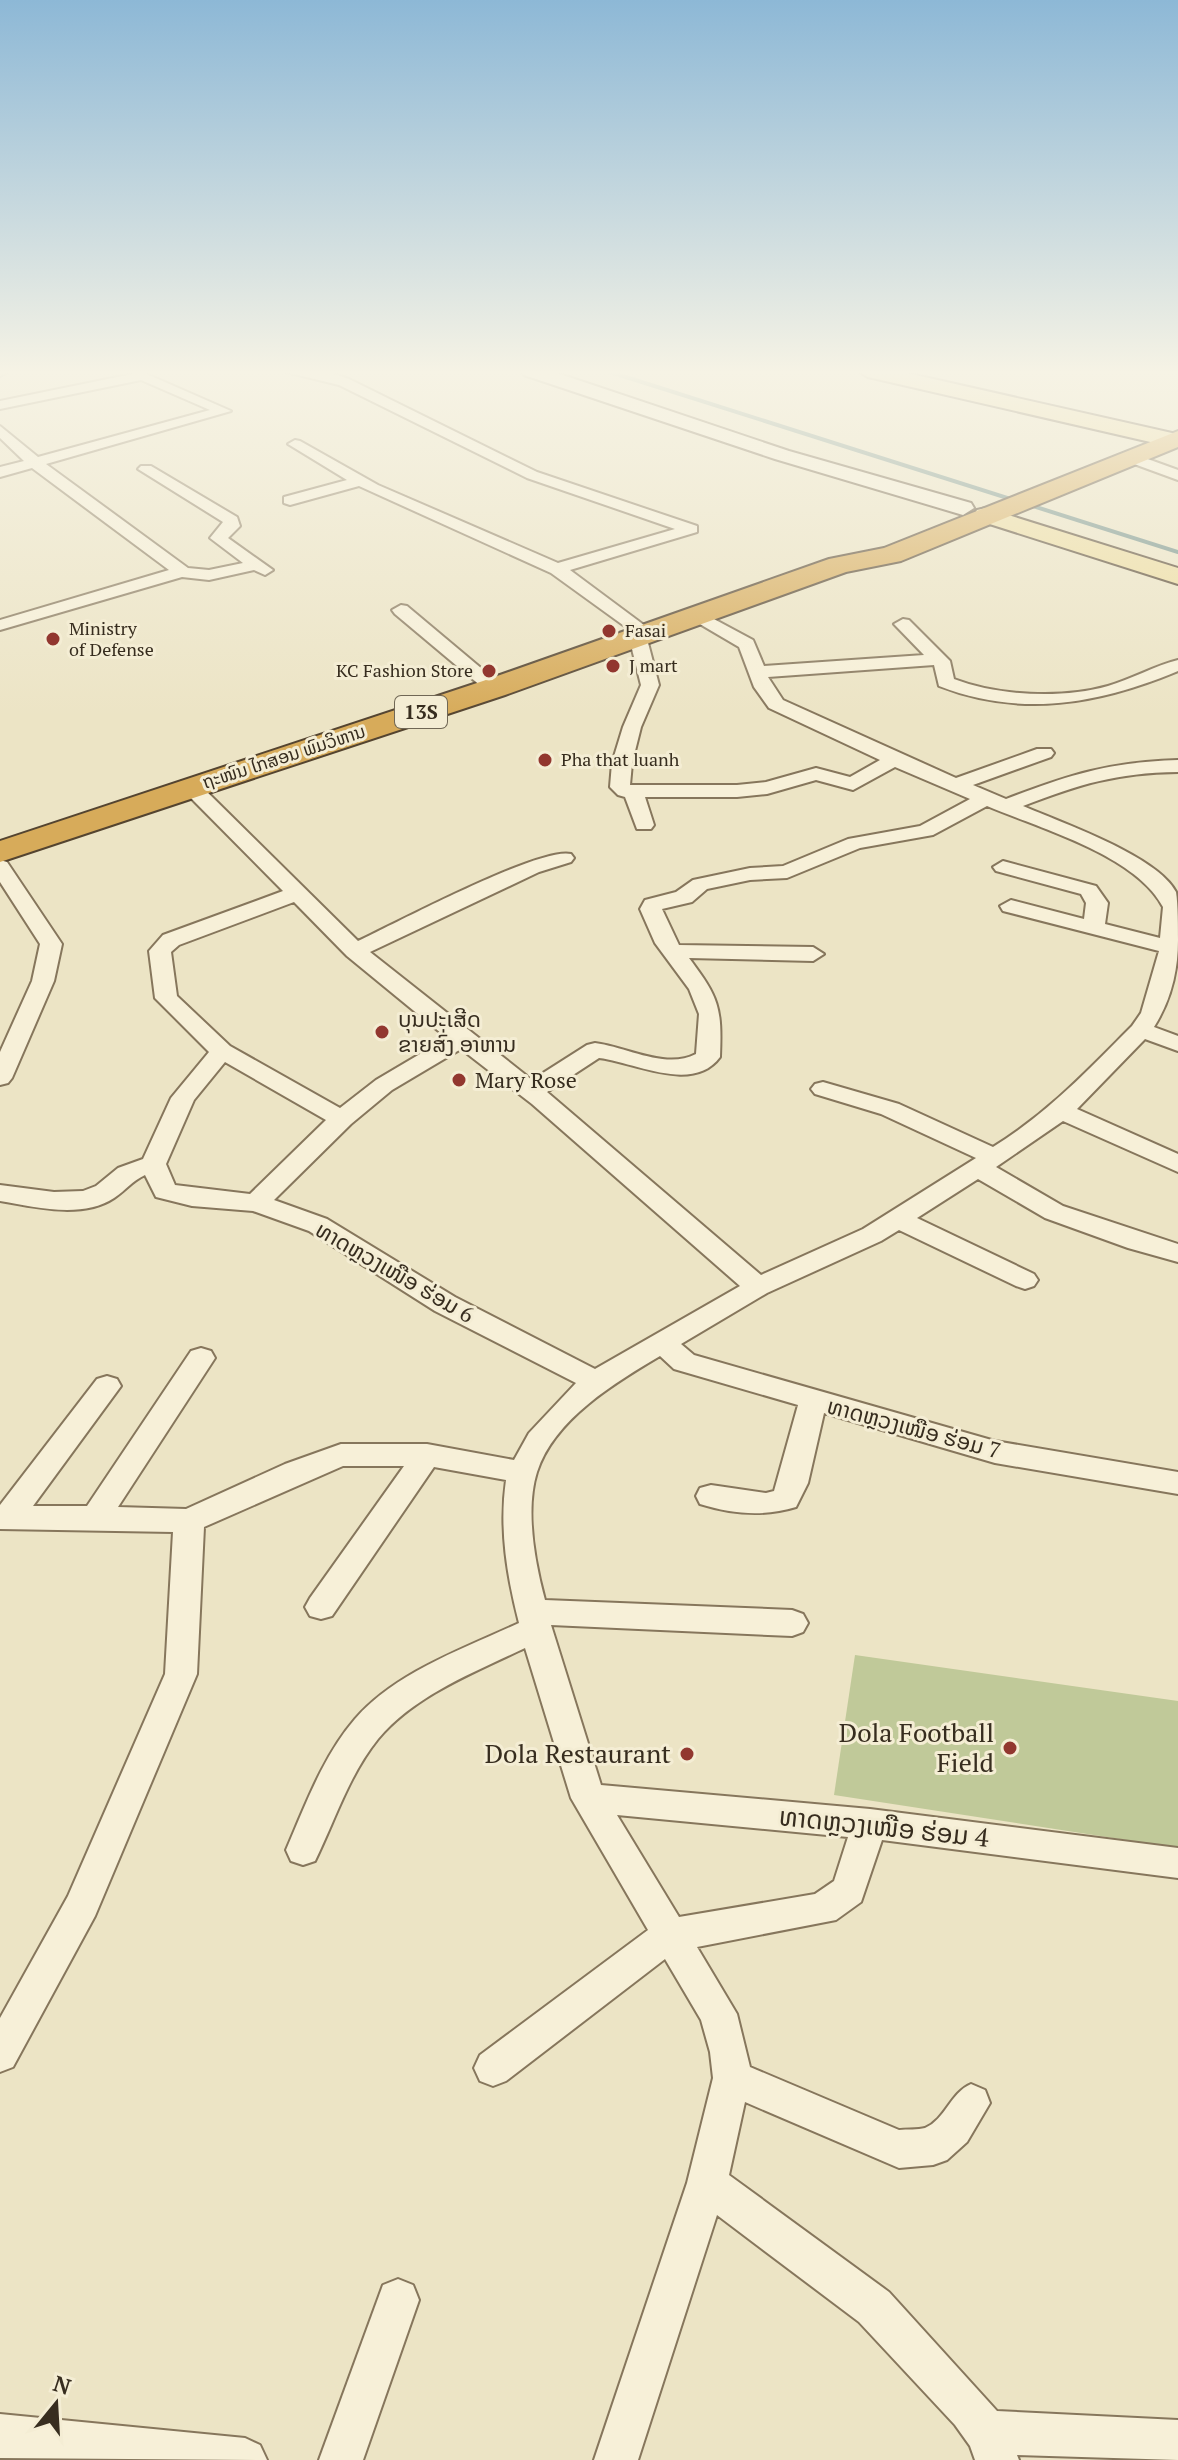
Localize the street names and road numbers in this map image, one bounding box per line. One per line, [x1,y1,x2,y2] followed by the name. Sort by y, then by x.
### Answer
[395,696,447,728] road number: 13S
[199,718,368,794] street label: ຖະໜົນ ໄກສອນ ພົມວິຫານ
[311,1214,480,1329] street label: ທາດຫຼວງເໜືອ ຮ່ອມ 6
[824,1390,1004,1465] street label: ທາດຫຼວງເໜືອ ຮ່ອມ 7
[778,1798,991,1854] street label: ທາດຫຼວງເໜືອ ຮ່ອມ 4

